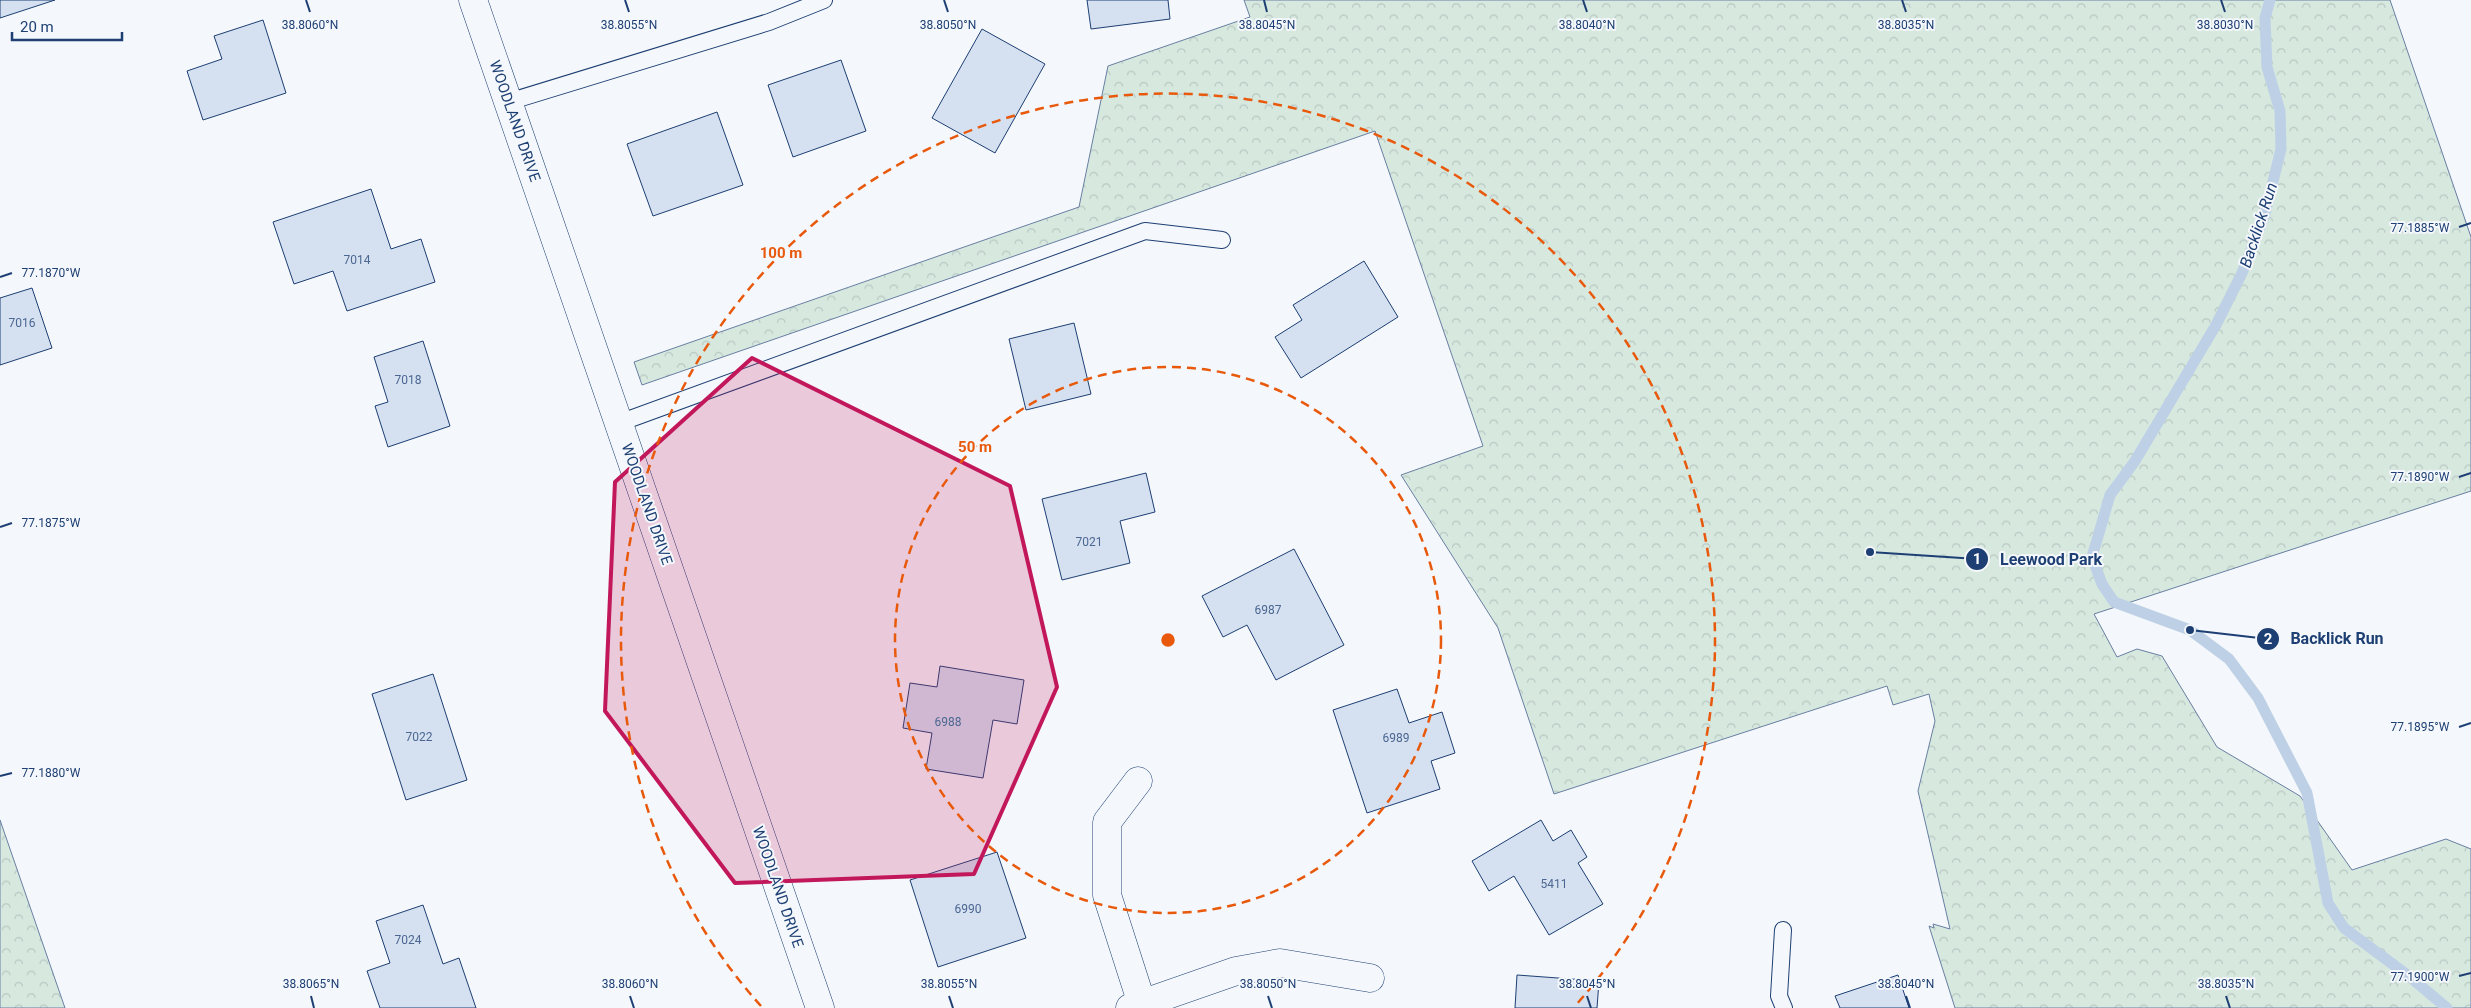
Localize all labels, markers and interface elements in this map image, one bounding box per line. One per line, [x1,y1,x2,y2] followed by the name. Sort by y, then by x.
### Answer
[12,10,122,42] scale bar
[20,18,54,36] text: 20 m
[282,18,338,32] text: 38.8060°N
[601,18,657,32] text: 38.8055°N
[920,18,976,32] text: 38.8050°N
[1239,18,1295,32] text: 38.8045°N
[1559,18,1615,32] text: 38.8040°N
[1878,18,1934,32] text: 38.8035°N
[2197,18,2253,32] text: 38.8030°N
[486,58,544,185] street label: WOODLAND DRIVE
[2236,180,2281,270] water label: Backlick Run
[2391,221,2450,235] text: 77.1885°W
[760,244,802,262] text: 100 m
[344,253,371,267] house number: 7014
[22,266,81,280] text: 77.1870°W
[9,316,36,330] house number: 7016
[395,373,422,387] house number: 7018
[958,438,992,456] text: 50 m
[618,441,676,568] street label: WOODLAND DRIVE
[2391,470,2450,484] text: 77.1890°W
[22,516,81,530] text: 77.1875°W
[1076,535,1102,549] house number: 7021
[1965,544,2111,575] callout: Leewood Park
[1973,550,1981,568] text: 1
[2000,550,2102,569] text: Leewood Park
[1255,603,1282,617] house number: 6987
[2256,623,2394,654] callout: Backlick Run
[2290,629,2384,648] text: Backlick Run
[2264,630,2273,648] text: 2
[1159,631,1177,649] centre of rings
[935,715,962,729] house number: 6988
[2391,720,2450,734] text: 77.1895°W
[406,730,433,744] house number: 7022
[1383,731,1409,745] house number: 6989
[22,766,81,780] text: 77.1880°W
[749,824,807,951] street label: WOODLAND DRIVE
[1541,877,1567,891] house number: 5411
[955,902,982,916] house number: 6990
[395,933,422,947] house number: 7024
[2391,970,2450,984] text: 77.1900°W
[283,977,339,991] text: 38.8065°N
[602,977,658,991] text: 38.8060°N
[921,977,977,991] text: 38.8055°N
[1240,977,1296,991] text: 38.8050°N
[1559,977,1615,991] text: 38.8045°N
[1878,977,1934,991] text: 38.8040°N
[2198,977,2254,991] text: 38.8035°N

